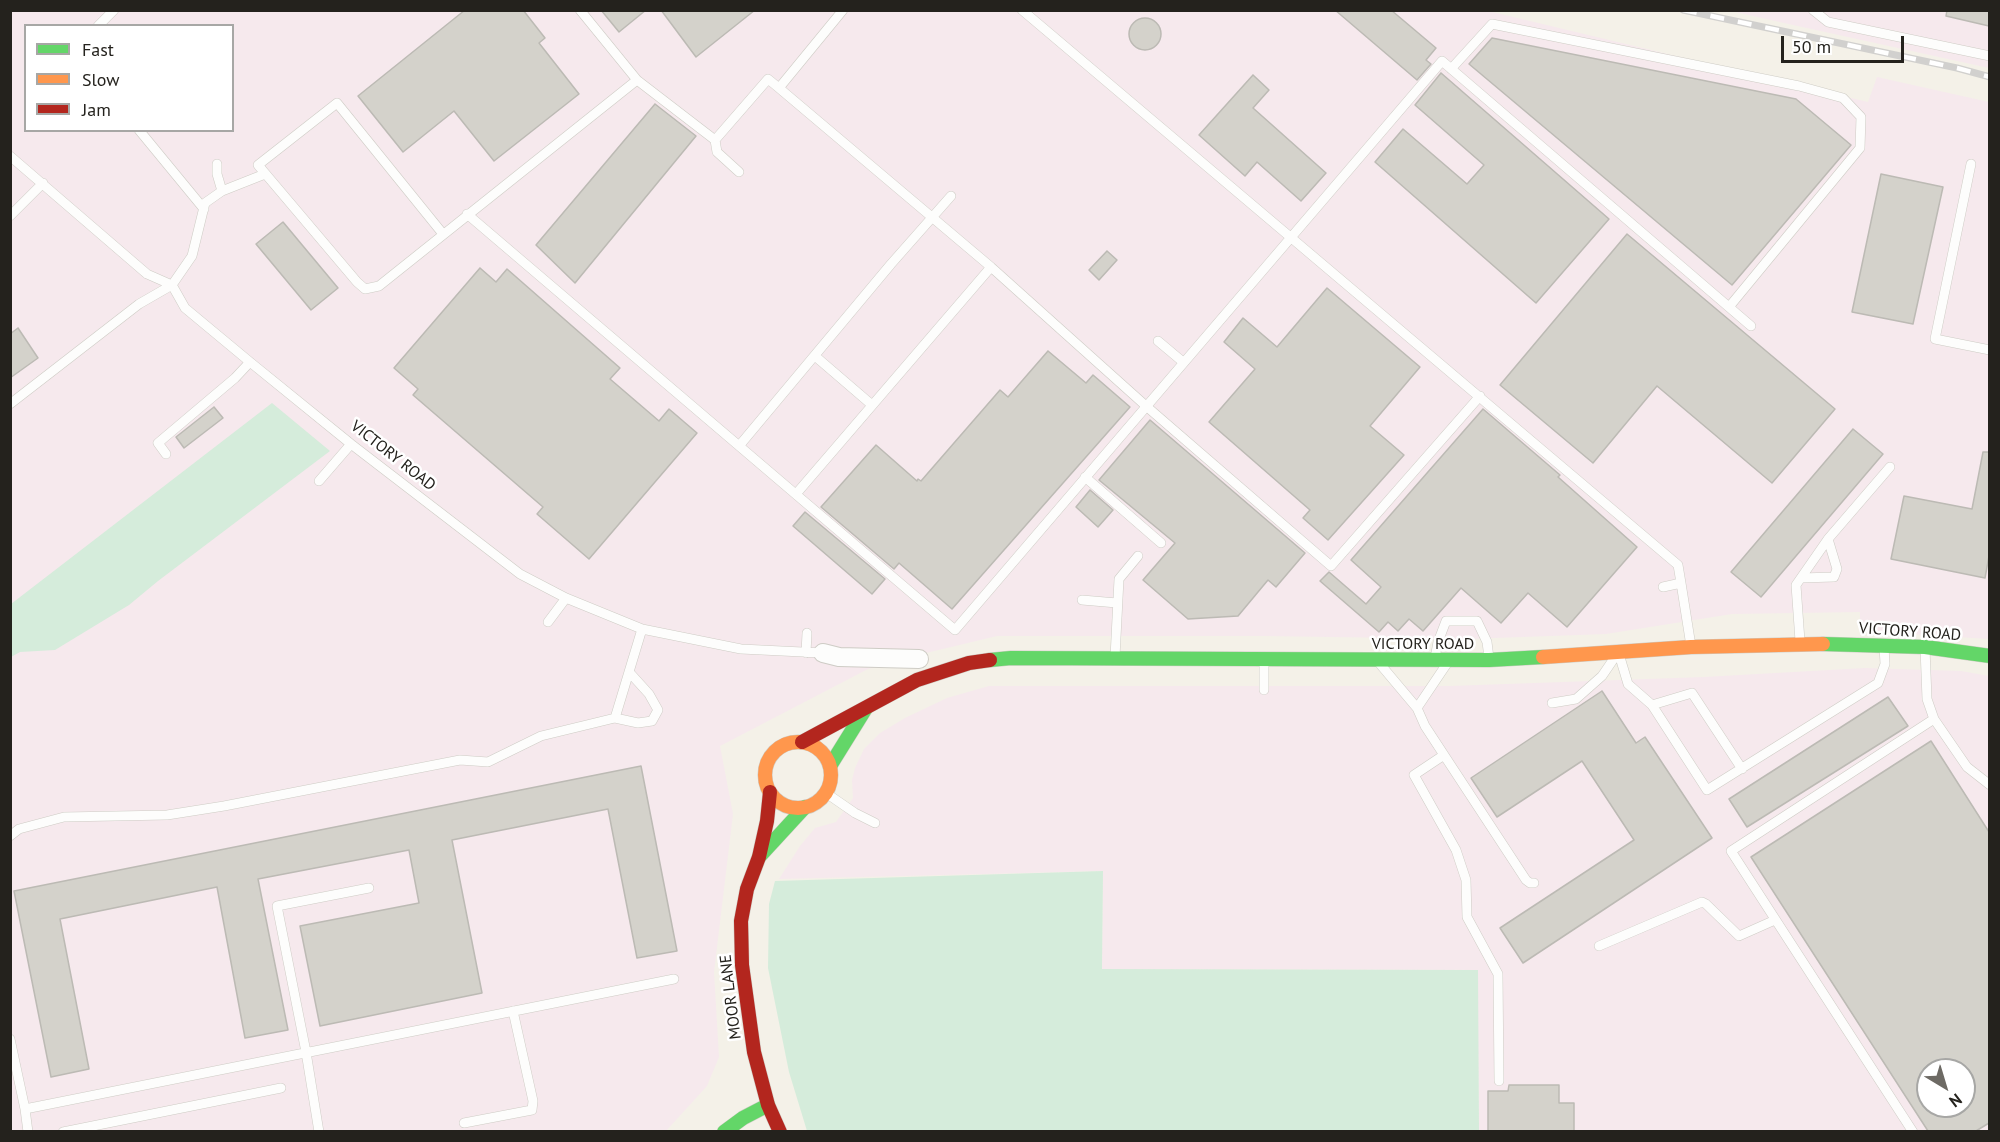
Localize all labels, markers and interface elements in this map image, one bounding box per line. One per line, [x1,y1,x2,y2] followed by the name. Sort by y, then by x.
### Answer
[24,24,234,132] legend
[1784,24,1907,62] scale bar
[1792,35,1831,58] text: 50 m
[82,38,114,61] text: Fast
[82,68,120,91] text: Slow
[82,98,111,121] text: Jam
[347,417,439,495] street label: VICTORY ROAD
[1858,619,1962,645] street label: VICTORY ROAD
[1372,634,1474,654] street label: VICTORY ROAD
[716,953,746,1041] street label: MOOR LANE
[1916,1058,1976,1118] north arrow
[1946,1089,1966,1112] text: N

